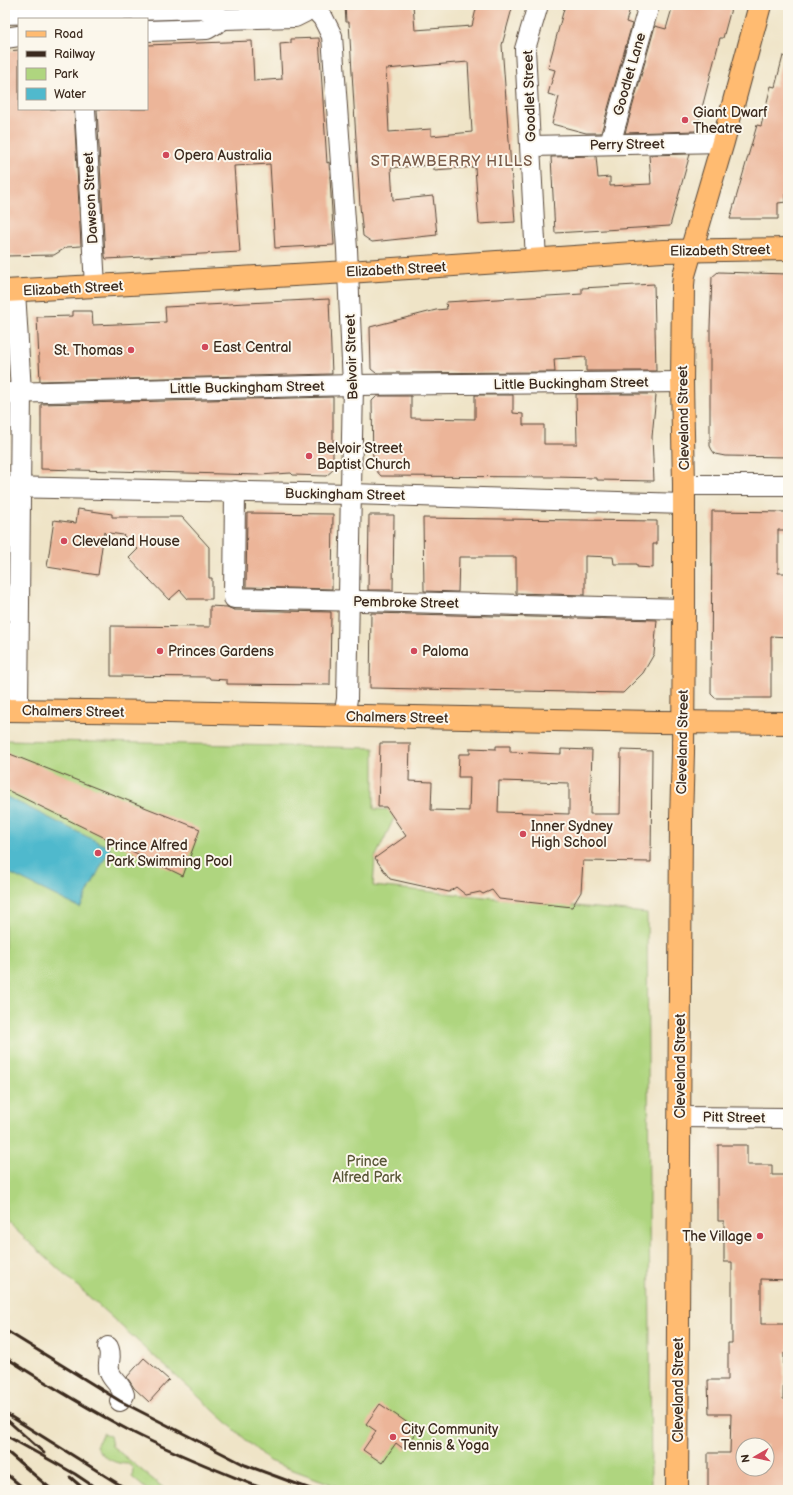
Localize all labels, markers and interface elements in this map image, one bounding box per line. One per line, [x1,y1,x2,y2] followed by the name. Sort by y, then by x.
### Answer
[18,18,148,110] legend
[54,27,83,42] text: Road
[610,31,649,118] street label: Goodlet Lane
[54,47,96,62] text: Railway
[519,49,540,142] street label: Goodlet Street
[54,67,78,82] text: Park
[54,87,86,102] text: Water
[693,104,768,137] place label: Giant Dwarf Theatre
[680,115,690,125] marker: Giant Dwarf Theatre
[590,135,665,154] street label: Perry Street
[174,147,272,164] place label: Opera Australia
[161,150,171,160] marker: Opera Australia
[80,151,101,244] street label: Dawson Street
[371,152,533,171] district label: STRAWBERRY HILLS
[670,241,771,260] street label: Elizabeth Street
[346,258,447,281] street label: Elizabeth Street
[23,277,124,300] street label: Elizabeth Street
[341,313,361,400] street label: Belvoir Street
[213,339,291,356] place label: East Central
[54,342,123,359] place label: St. Thomas
[200,342,210,352] marker: East Central
[126,345,136,355] marker: St. Thomas
[674,365,693,471] street label: Cleveland Street
[493,374,649,393] street label: Little Buckingham Street
[169,378,325,397] street label: Little Buckingham Street
[317,440,411,473] place label: Belvoir Street Baptist Church
[304,451,314,461] marker: Belvoir Street Baptist Church
[285,485,406,504] street label: Buckingham Street
[72,533,180,550] place label: Cleveland House
[59,536,69,546] marker: Cleveland House
[353,593,460,612] street label: Pembroke Street
[168,643,274,660] place label: Princes Gardens
[422,643,469,660] place label: Paloma
[155,646,165,656] marker: Princes Gardens
[409,646,419,656] marker: Paloma
[673,689,692,795] street label: Cleveland Street
[22,702,125,721] street label: Chalmers Street
[346,708,449,727] street label: Chalmers Street
[531,818,613,851] place label: Inner Sydney High School
[518,829,528,839] marker: Inner Sydney High School
[106,837,232,870] place label: Prince Alfred Park Swimming Pool
[93,848,103,858] marker: Prince Alfred Park Swimming Pool
[672,1013,689,1118] street label: Cleveland Street
[703,1108,766,1127] street label: Pitt Street
[333,1153,402,1186] park label: Prince Alfred Park
[682,1228,752,1245] place label: The Village
[755,1231,765,1241] marker: The Village
[670,1337,687,1442] street label: Cleveland Street
[401,1421,499,1454] place label: City Community Tennis & Yoga
[388,1432,398,1442] marker: City Community Tennis & Yoga
[735,1437,775,1477] north arrow
[739,1453,753,1464] text: N

